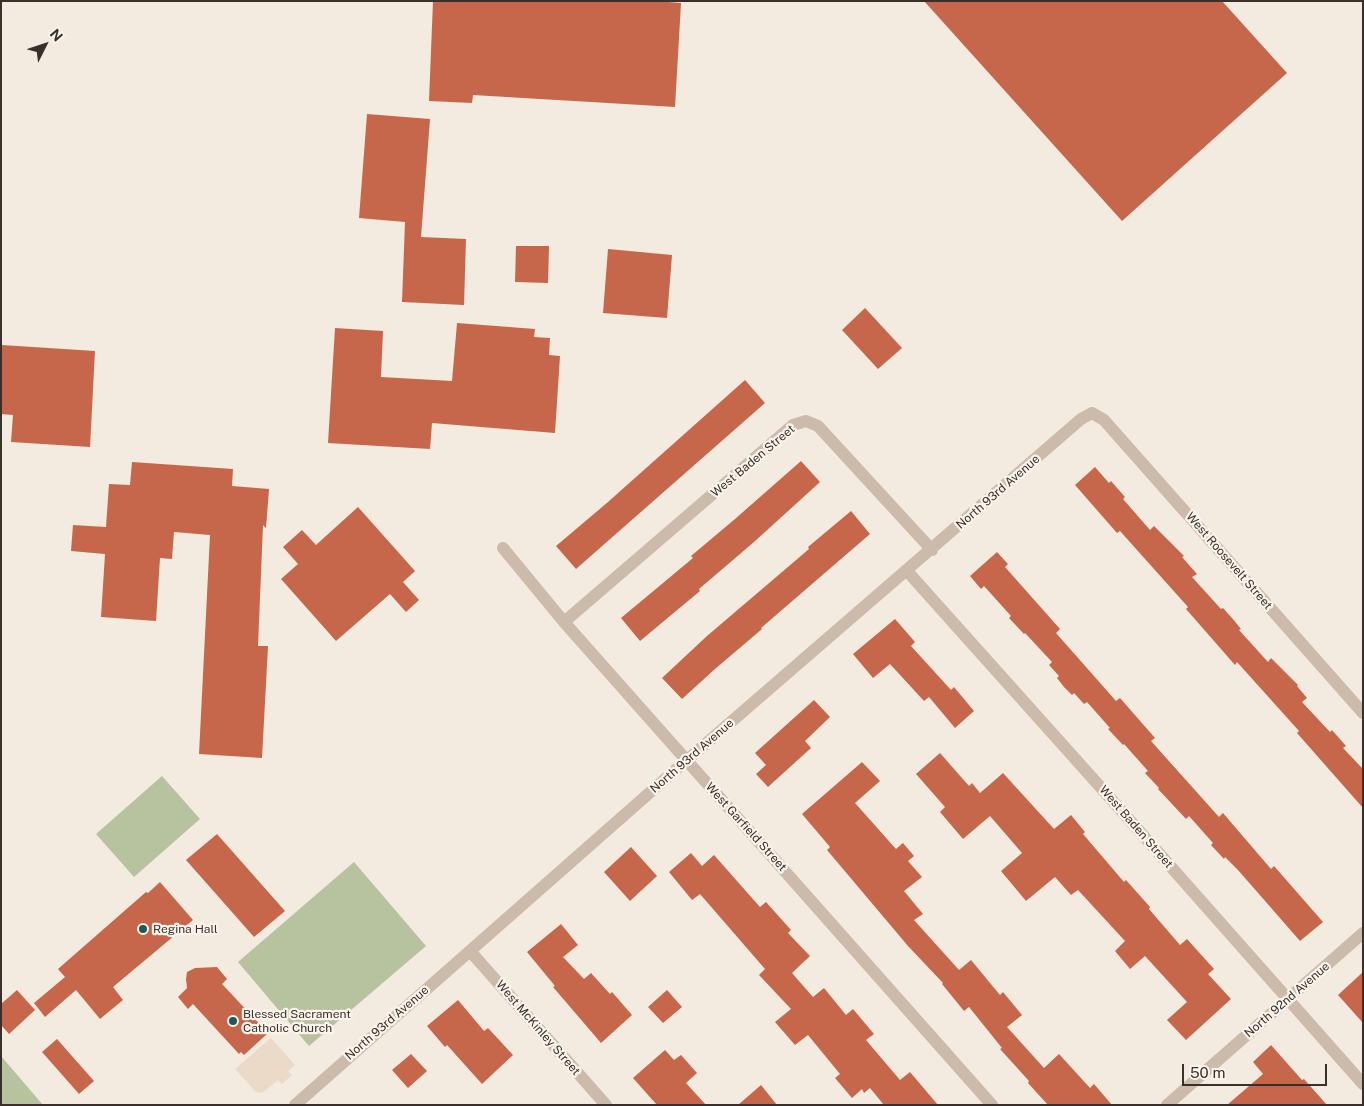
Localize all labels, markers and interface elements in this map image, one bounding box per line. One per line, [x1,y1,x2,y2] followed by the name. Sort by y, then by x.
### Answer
[20,20,70,70] north arrow
[47,26,66,45] text: N
[708,422,798,500] street label: West Baden Street
[953,452,1043,532] street label: North 93rd Avenue
[1183,510,1275,612] street label: West Roosevelt Street
[647,716,737,796] street label: North 93rd Avenue
[702,780,790,874] street label: West Garfield Street
[1096,783,1176,871] street label: West Baden Street
[153,922,218,936] place label: Regina Hall
[137,923,149,935] marker: Regina Hall
[1242,959,1332,1041] street label: North 92nd Avenue
[493,978,583,1078] street label: West McKinley Street
[342,983,432,1063] street label: North 93rd Avenue
[243,1007,351,1035] place label: Blessed Sacrament Catholic Church
[227,1015,239,1027] marker: Blessed Sacrament Catholic Church
[1184,1054,1329,1086] scale bar
[1190,1064,1225,1081] text: 50 m

